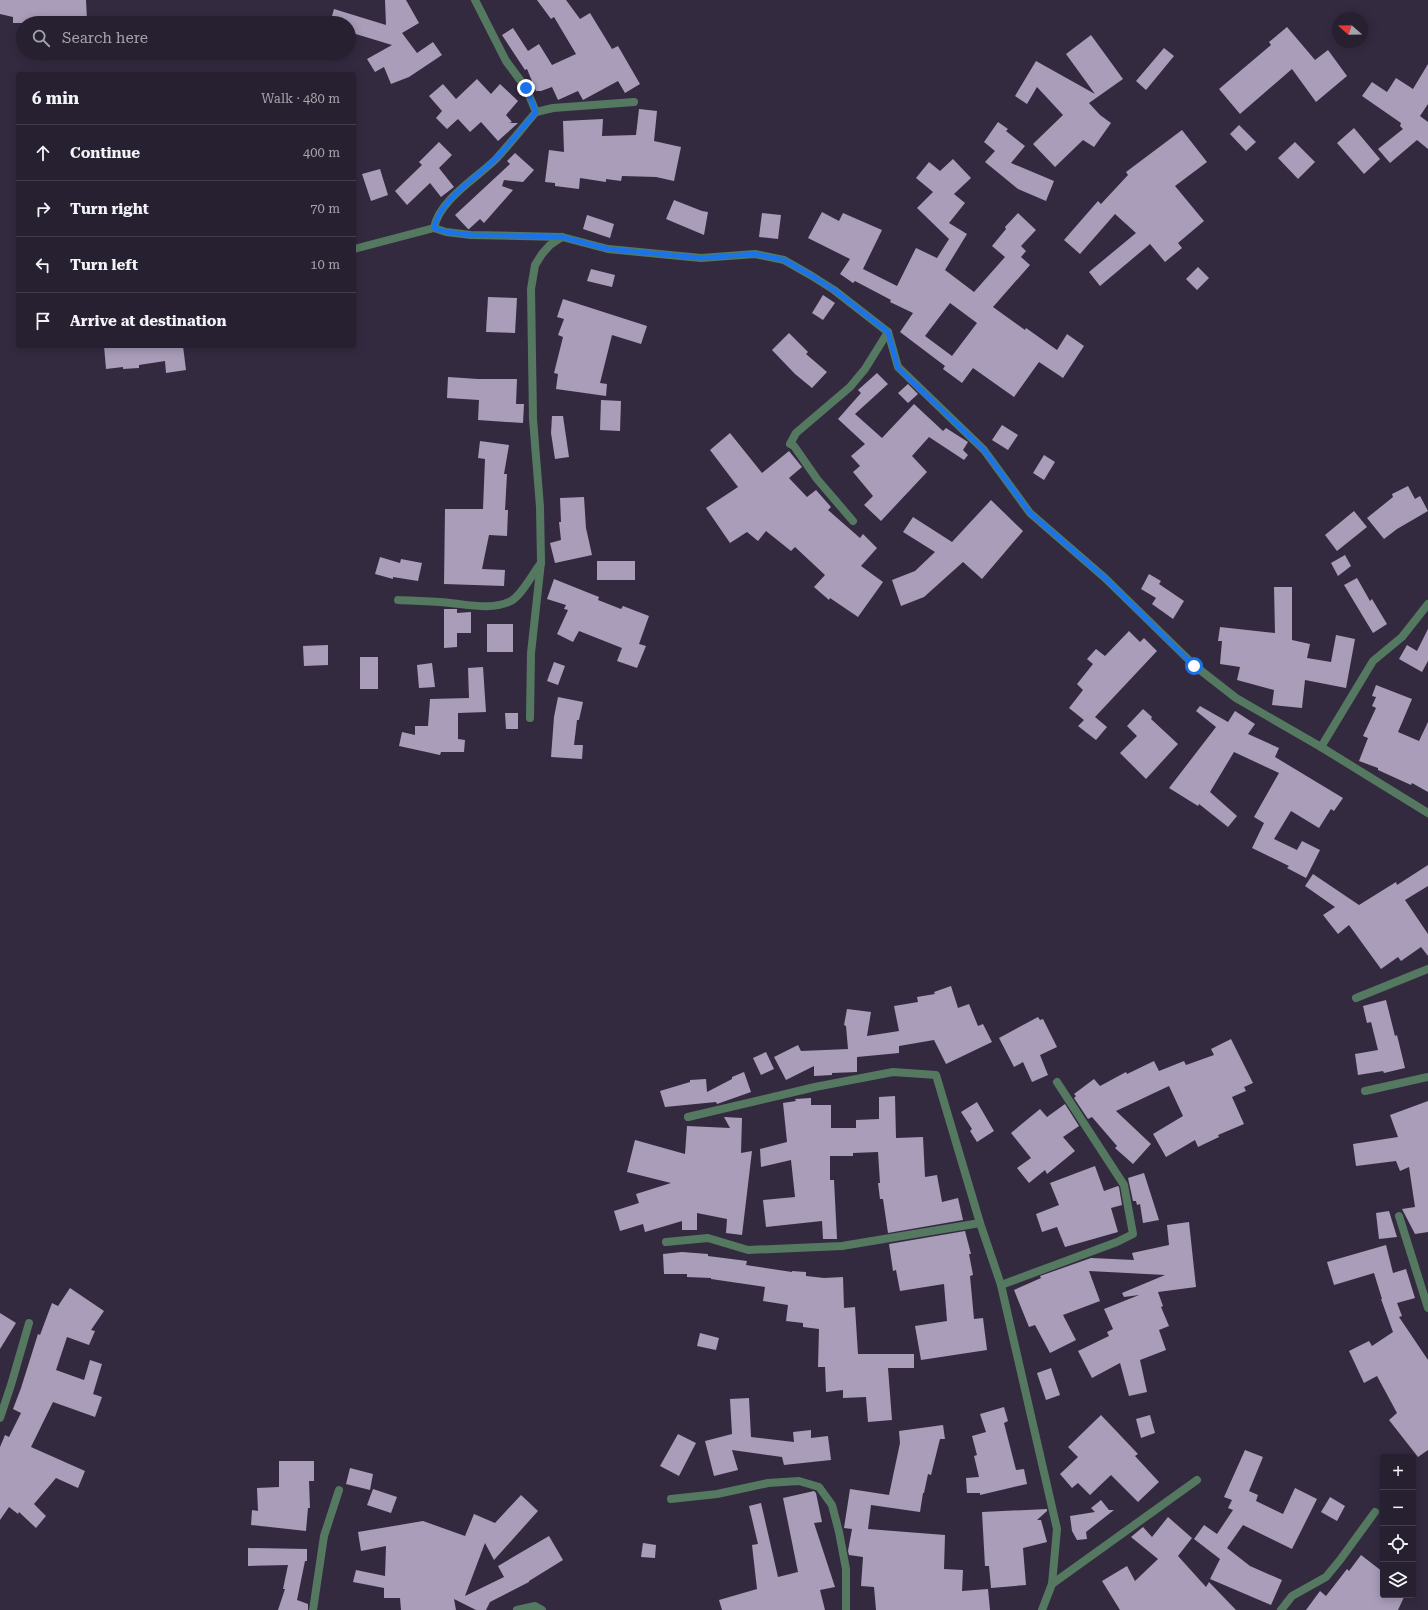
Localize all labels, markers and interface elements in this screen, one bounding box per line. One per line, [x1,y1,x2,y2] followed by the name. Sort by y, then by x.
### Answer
[1332,12,1368,48] north arrow
[16,16,356,60] search box
[30,27,52,49] icon: search
[62,29,148,47] text: Search here
[517,79,535,97] route end
[32,88,79,108] text: 6 min
[261,91,340,106] text: Walk · 480 m
[32,142,54,164] icon: ahead
[70,144,140,162] text: Continue
[303,145,340,160] text: 400 m
[32,198,54,220] icon: right
[70,200,149,218] text: Turn right
[310,201,340,216] text: 70 m
[32,254,54,276] icon: left
[70,256,138,274] text: Turn left
[310,257,340,272] text: 10 m
[32,310,54,332] icon: arrive
[70,312,226,330] text: Arrive at destination
[1185,657,1203,675] route start
[1380,1454,1416,1598] map controls
[1380,1454,1416,1490] button: +
[1380,1490,1416,1526] button: −
[1380,1526,1416,1562] button: locate
[1380,1562,1416,1598] button: layers

